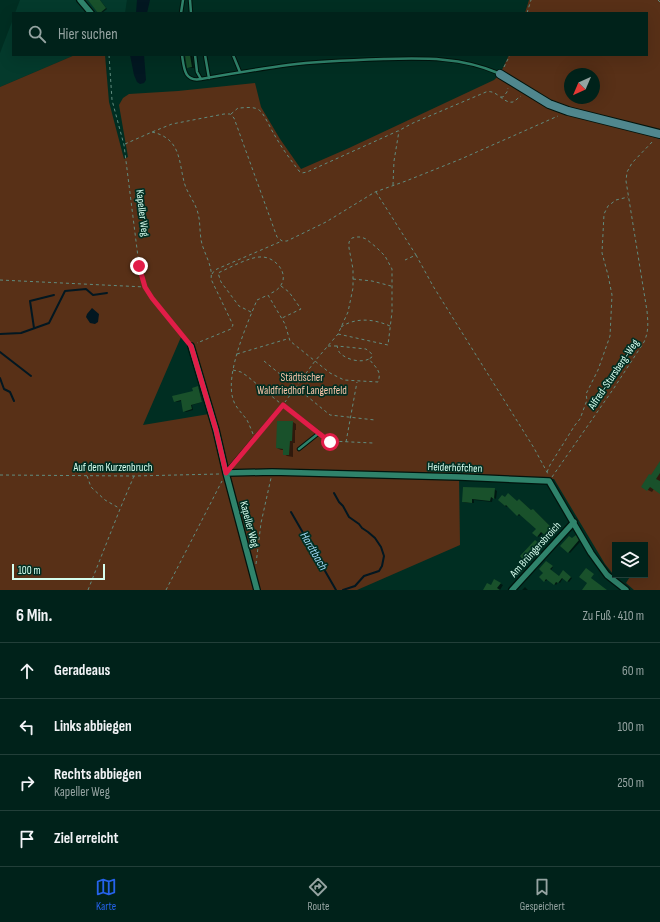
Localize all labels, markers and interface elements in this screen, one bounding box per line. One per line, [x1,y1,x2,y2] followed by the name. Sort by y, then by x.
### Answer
[12,12,648,56] search box
[26,23,48,45] icon: search
[58,25,118,44] text: Hier suchen
[564,68,600,104] north arrow
[133,189,152,238] street label: Kapeller Weg
[130,257,148,275] route end
[585,336,642,413] street label: Alfred-Stursberg-Weg
[257,371,347,397] park label: Städtischer Waldfriedhof Langenfeld
[321,433,339,451] route start
[427,460,483,475] street label: Heiderhöfchen
[72,461,153,474] street label: Auf dem Kurzenbruch
[237,500,262,549] street label: Kapeller Weg
[506,519,564,580] street label: Am Brüngersbroich
[297,529,331,573] water label: Hardtbach
[612,542,648,578] map controls
[612,542,648,578] button: layers
[12,562,105,581] scale bar
[18,564,40,577] text: 100 m
[16,606,52,626] text: 6 Min.
[582,608,644,624] text: Zu Fuß · 410 m
[16,660,38,682] icon: ahead
[54,661,110,680] text: Geradeaus
[622,663,644,679] text: 60 m
[16,716,38,738] icon: left
[54,717,132,736] text: Links abbiegen
[617,719,644,735] text: 100 m
[54,765,142,784] text: Rechts abbiegen
[16,772,38,794] icon: right
[617,775,644,791] text: 250 m
[54,784,110,800] text: Kapeller Weg
[16,828,38,850] icon: arrive
[54,829,118,848] text: Ziel erreicht
[95,876,117,913] tab: Karte
[307,876,329,913] tab: Route
[520,876,565,913] tab: Gespeichert

